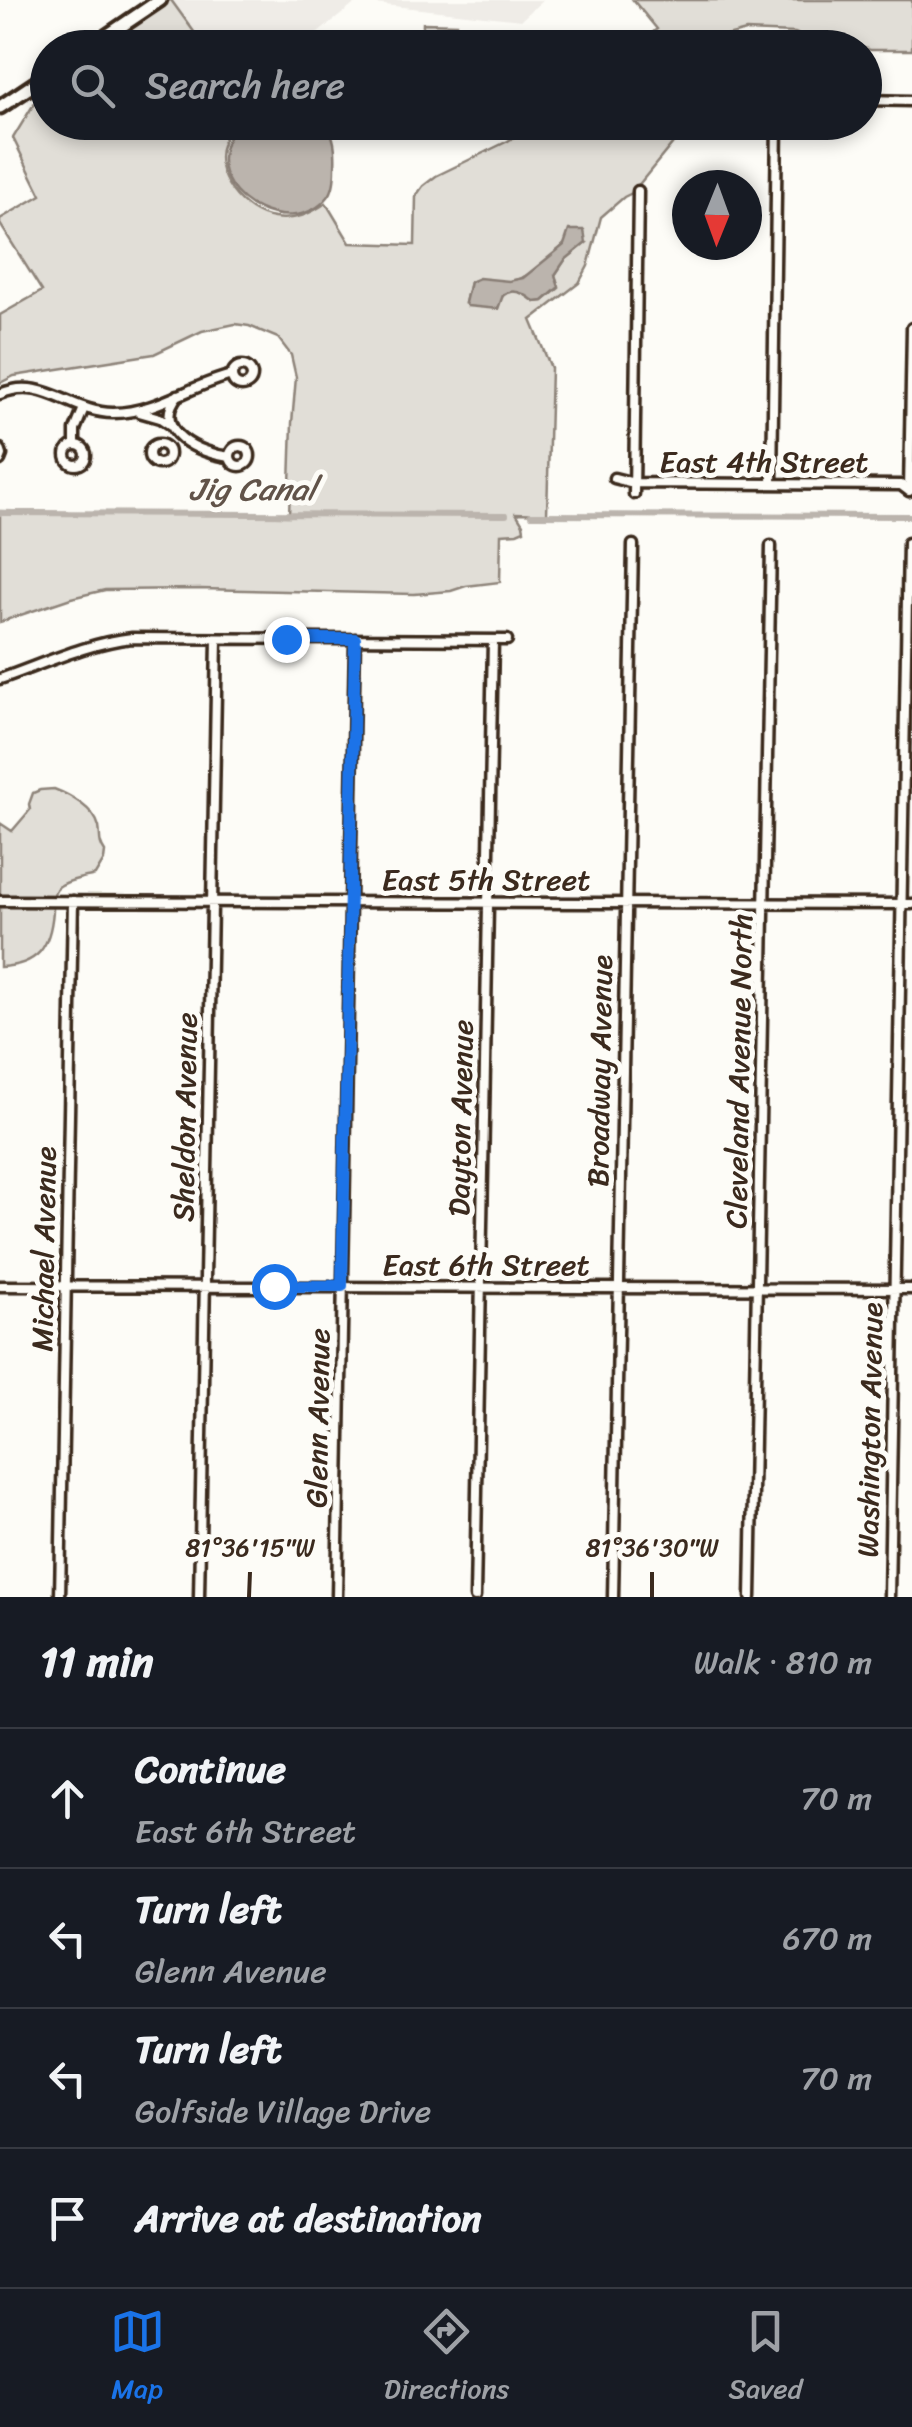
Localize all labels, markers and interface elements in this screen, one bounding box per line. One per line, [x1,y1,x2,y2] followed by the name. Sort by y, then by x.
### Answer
[30,30,882,140] search box
[145,52,345,119] text: Search here
[65,58,120,113] icon: search
[672,170,762,260] north arrow
[660,435,868,489] street label: East 4th Street
[190,461,323,518] water label: Jig Canal
[264,617,310,663] route end
[382,853,590,907] street label: East 5th Street
[709,913,769,1229] street label: Cleveland Avenue North
[571,954,629,1188] street label: Broadway Avenue
[156,1012,214,1222] street label: Sheldon Avenue
[432,1019,490,1217] street label: Dayton Avenue
[15,1146,73,1352] street label: Michael Avenue
[382,1238,590,1292] street label: East 6th Street
[252,1264,298,1310] route start
[841,1302,899,1558] street label: Washington Avenue
[289,1328,347,1508] street label: Glenn Avenue
[185,1525,315,1570] text: 81°36'15"W
[586,1525,719,1570] text: 81°36'30"W
[40,1625,153,1699] text: 11 min
[694,1634,872,1691] text: Walk · 810 m
[135,1736,286,1803] text: Continue
[801,1770,872,1827] text: 70 m
[40,1771,95,1826] icon: ahead
[135,1803,356,1860] text: East 6th Street
[135,1876,281,1943] text: Turn left
[782,1910,872,1967] text: 670 m
[40,1911,95,1966] icon: left
[135,1943,327,2000] text: Glenn Avenue
[135,2016,281,2083] text: Turn left
[801,2050,872,2107] text: 70 m
[40,2051,95,2106] icon: left
[135,2083,431,2140] text: Golfside Village Drive
[135,2185,482,2252] text: Arrive at destination
[40,2191,95,2246] icon: arrive
[110,2304,165,2413] tab: Map
[384,2304,509,2413] tab: Directions
[729,2304,802,2413] tab: Saved

